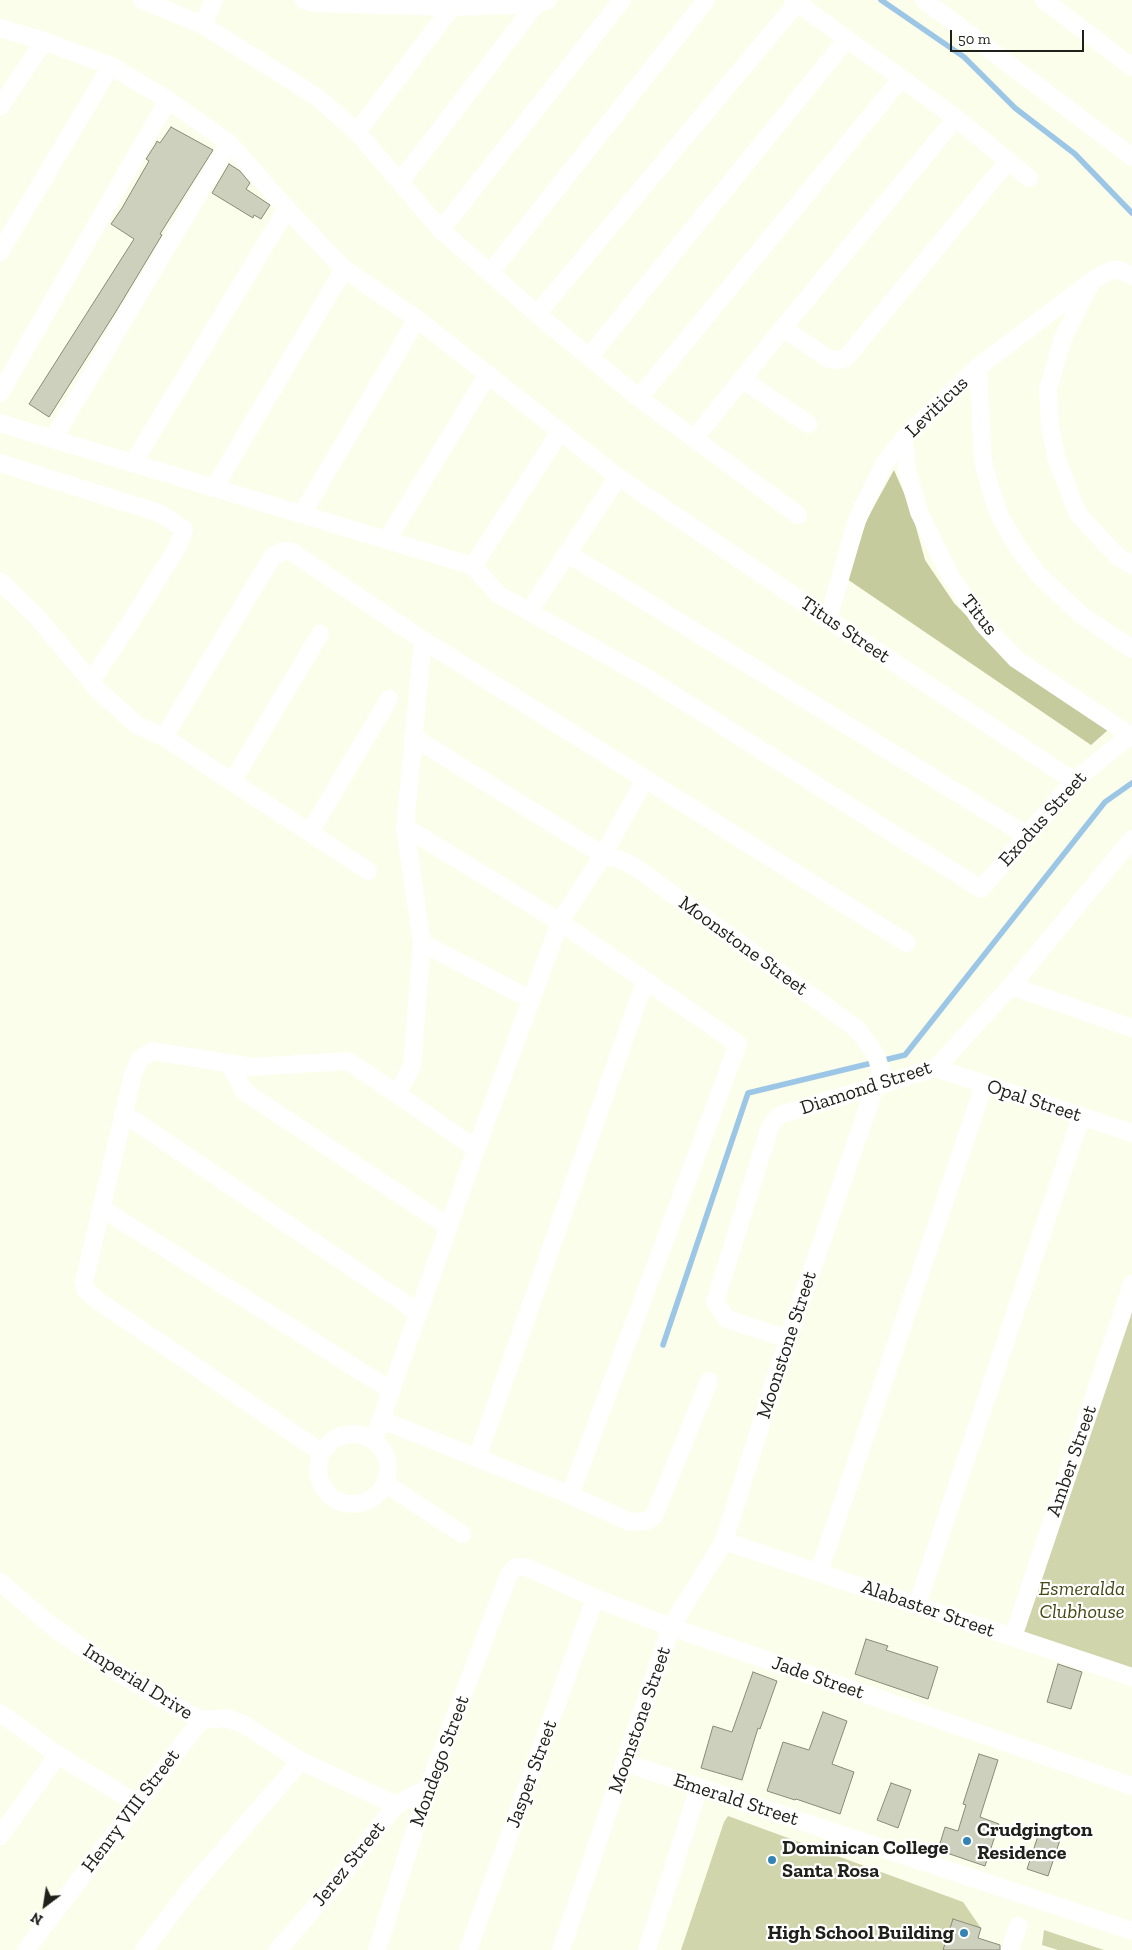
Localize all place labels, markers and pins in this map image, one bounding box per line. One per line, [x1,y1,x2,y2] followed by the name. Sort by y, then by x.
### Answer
[977,1818,1093,1865] place label: Crudgington Residence
[961,1835,973,1847] marker: Crudgington Residence
[782,1836,948,1883] place label: Dominican College Santa Rosa
[766,1854,778,1866] marker: Dominican College Santa Rosa
[767,1921,954,1945] place label: High School Building
[958,1927,970,1939] marker: High School Building

